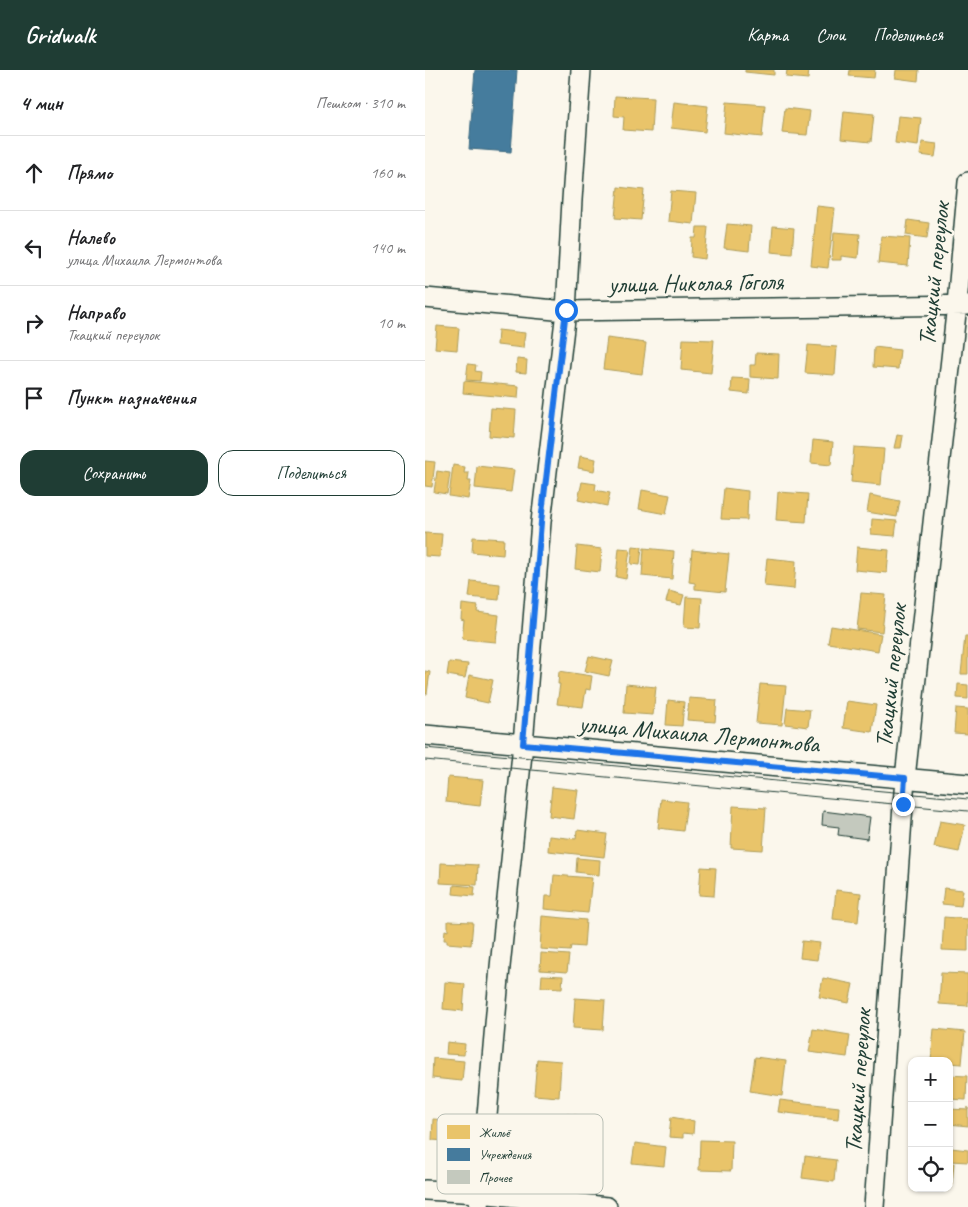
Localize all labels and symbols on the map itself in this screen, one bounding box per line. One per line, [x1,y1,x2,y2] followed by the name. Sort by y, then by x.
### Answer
[911,198,958,347] street label: Ткацкий переулок
[606,265,785,301] street label: улица Николая Гоголя
[555,299,578,322] route start
[868,600,915,749] street label: Ткацкий переулок
[575,707,823,761] street label: улица Михаила Лермонтова
[892,793,915,816] route end
[837,1005,879,1154] street label: Ткацкий переулок
[437,1114,603,1194] legend
[479,1124,512,1141] text: Жильё
[479,1146,532,1163] text: Учреждения
[479,1169,513,1186] text: Прочее

